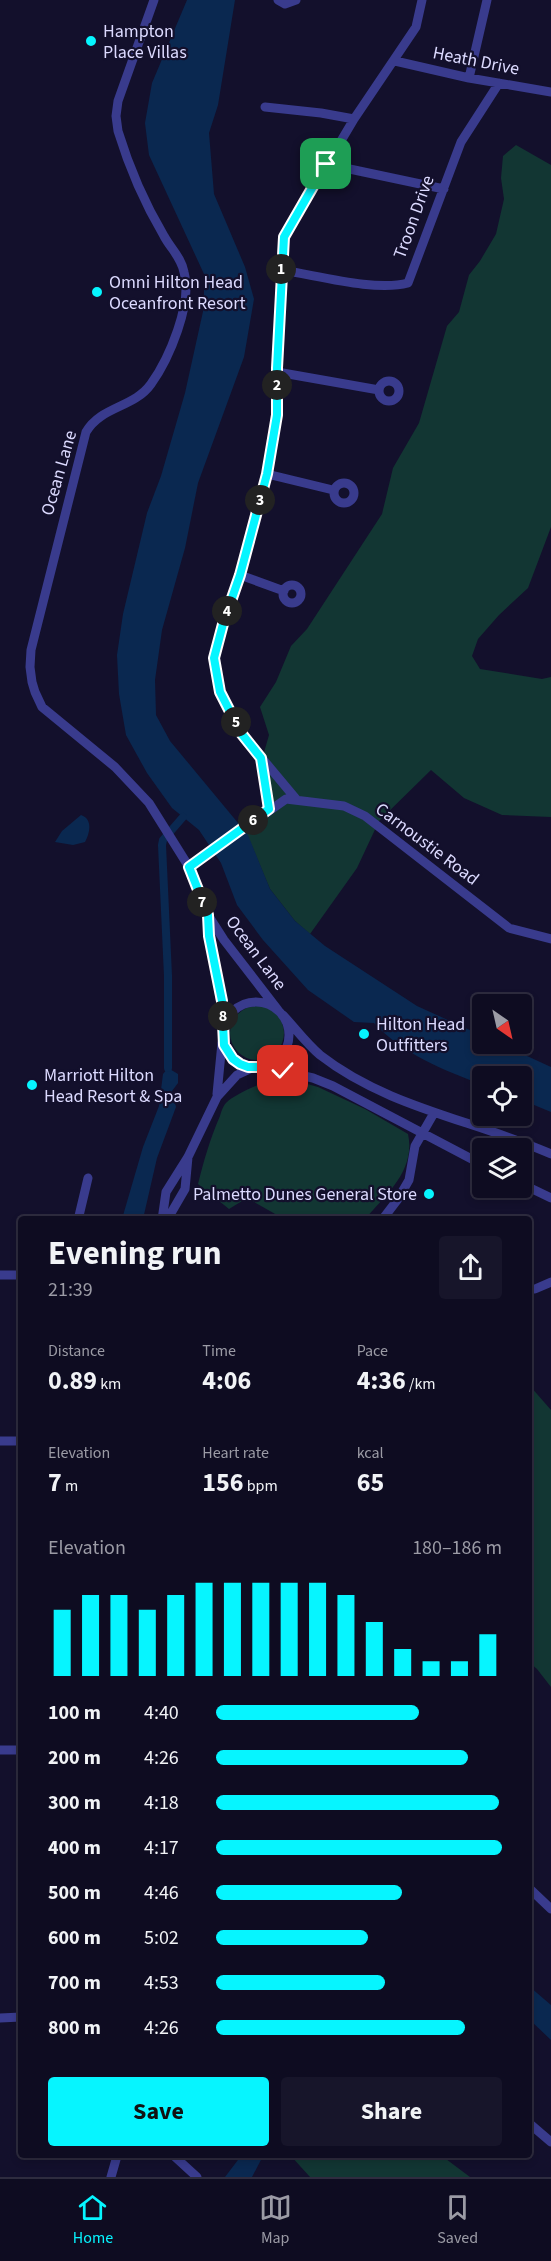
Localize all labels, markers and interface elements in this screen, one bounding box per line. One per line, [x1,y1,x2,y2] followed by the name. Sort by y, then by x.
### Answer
[103,19,187,65] place label: Hampton Place Villas
[84,34,98,48] marker: Hampton Place Villas
[431,40,522,82] street label: Heath Drive
[300,138,351,189] pin
[309,147,342,180] icon: arrive
[387,172,441,262] street label: Troon Drive
[266,254,296,284] pin: 1
[277,258,285,280] text: 1
[109,270,246,316] place label: Omni Hilton Head Oceanfront Resort
[90,285,104,299] marker: Omni Hilton Head Oceanfront Resort
[262,370,292,400] pin: 2
[273,374,281,396] text: 2
[35,427,83,519] street label: Ocean Lane
[245,485,275,515] pin: 3
[256,489,264,511] text: 3
[212,596,242,626] pin: 4
[223,600,231,622] text: 4
[221,707,251,737] pin: 5
[232,711,240,733] text: 5
[370,797,484,891] street label: Carnoustie Road
[238,805,268,835] pin: 6
[249,809,257,831] text: 6
[187,887,217,917] pin: 7
[198,891,206,913] text: 7
[220,911,292,996] street label: Ocean Lane
[472,994,532,1054] north arrow
[472,994,532,1198] map controls
[208,1001,238,1031] pin: 8
[219,1005,227,1027] text: 8
[376,1012,465,1058] place label: Hilton Head Outfitters
[357,1027,371,1041] marker: Hilton Head Outfitters
[257,1045,308,1096] pin
[266,1054,299,1087] icon: check
[44,1063,182,1109] place label: Marriott Hilton Head Resort & Spa
[472,1066,532,1126] button: locate
[25,1078,39,1092] marker: Marriott Hilton Head Resort & Spa
[472,1138,532,1198] button: layers
[193,1182,417,1207] place label: Palmetto Dunes General Store
[422,1187,436,1201] marker: Palmetto Dunes General Store
[48,1230,222,1277] text: Evening run
[439,1236,502,1299] button: share
[48,1276,93,1304] text: 21:39
[48,1340,105,1362] text: Distance
[202,1340,236,1362] text: Time
[357,1340,388,1362] text: Pace
[48,1362,97,1399] text: 0.89
[202,1362,251,1399] text: 4:06
[357,1362,406,1399] text: 4:36
[97,1373,121,1395] text: km
[406,1373,436,1395] text: /km
[48,1442,110,1464] text: Elevation
[202,1442,269,1464] text: Heart rate
[357,1442,384,1464] text: kcal
[48,1464,62,1501] text: 7
[202,1464,244,1501] text: 156
[357,1464,384,1501] text: 65
[62,1475,78,1497] text: m
[244,1475,278,1497] text: bpm
[48,1534,126,1562] text: Elevation
[412,1534,502,1562] text: 180–186 m
[48,1699,101,1727] text: 100 m
[144,1699,179,1727] text: 4:40
[48,1744,101,1772] text: 200 m
[144,1744,179,1772] text: 4:26
[48,1789,101,1817] text: 300 m
[144,1789,179,1817] text: 4:18
[48,1834,101,1862] text: 400 m
[144,1834,179,1862] text: 4:17
[48,1879,101,1907] text: 500 m
[144,1879,179,1907] text: 4:46
[48,1924,101,1952] text: 600 m
[144,1924,179,1952] text: 5:02
[48,1969,101,1997] text: 700 m
[144,1969,179,1997] text: 4:53
[48,2014,101,2042] text: 800 m
[144,2014,179,2042] text: 4:26
[48,2077,269,2146] button: Save
[281,2077,502,2146] button: Share
[73,2191,113,2249] tab: Home
[259,2191,292,2249] tab: Map
[437,2191,478,2249] tab: Saved

